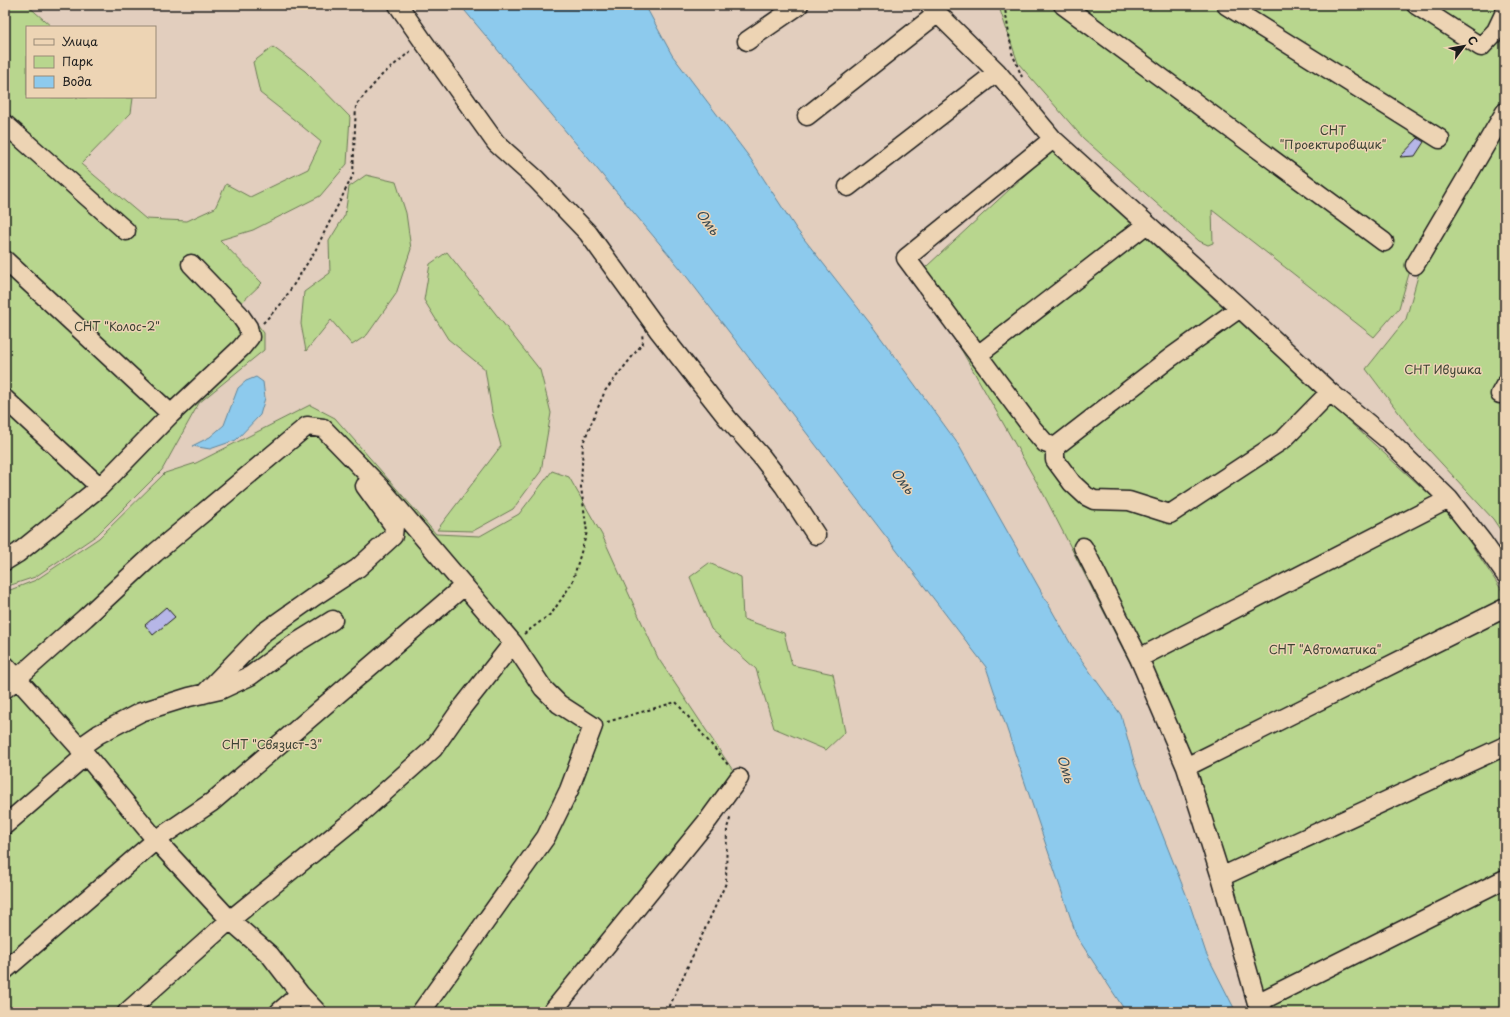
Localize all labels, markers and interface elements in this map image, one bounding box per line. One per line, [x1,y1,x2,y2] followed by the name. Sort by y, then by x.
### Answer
[26,26,156,98] legend
[1444,26,1484,66] north arrow
[62,32,98,50] text: Улица
[1464,32,1482,48] text: С
[62,52,94,70] text: Парк
[62,72,92,90] text: Вода
[1279,121,1387,153] park label: СНТ "Проектировщик"
[692,205,725,239] water label: Омь
[74,317,160,335] park label: СНТ "Колос-2"
[1404,360,1482,378] park label: СНТ Ивушка
[887,464,920,498] water label: Омь
[1269,640,1381,658] park label: СНТ "Автоматика"
[222,735,322,753] park label: СНТ "Связист-3"
[1053,753,1080,786] water label: Омь

